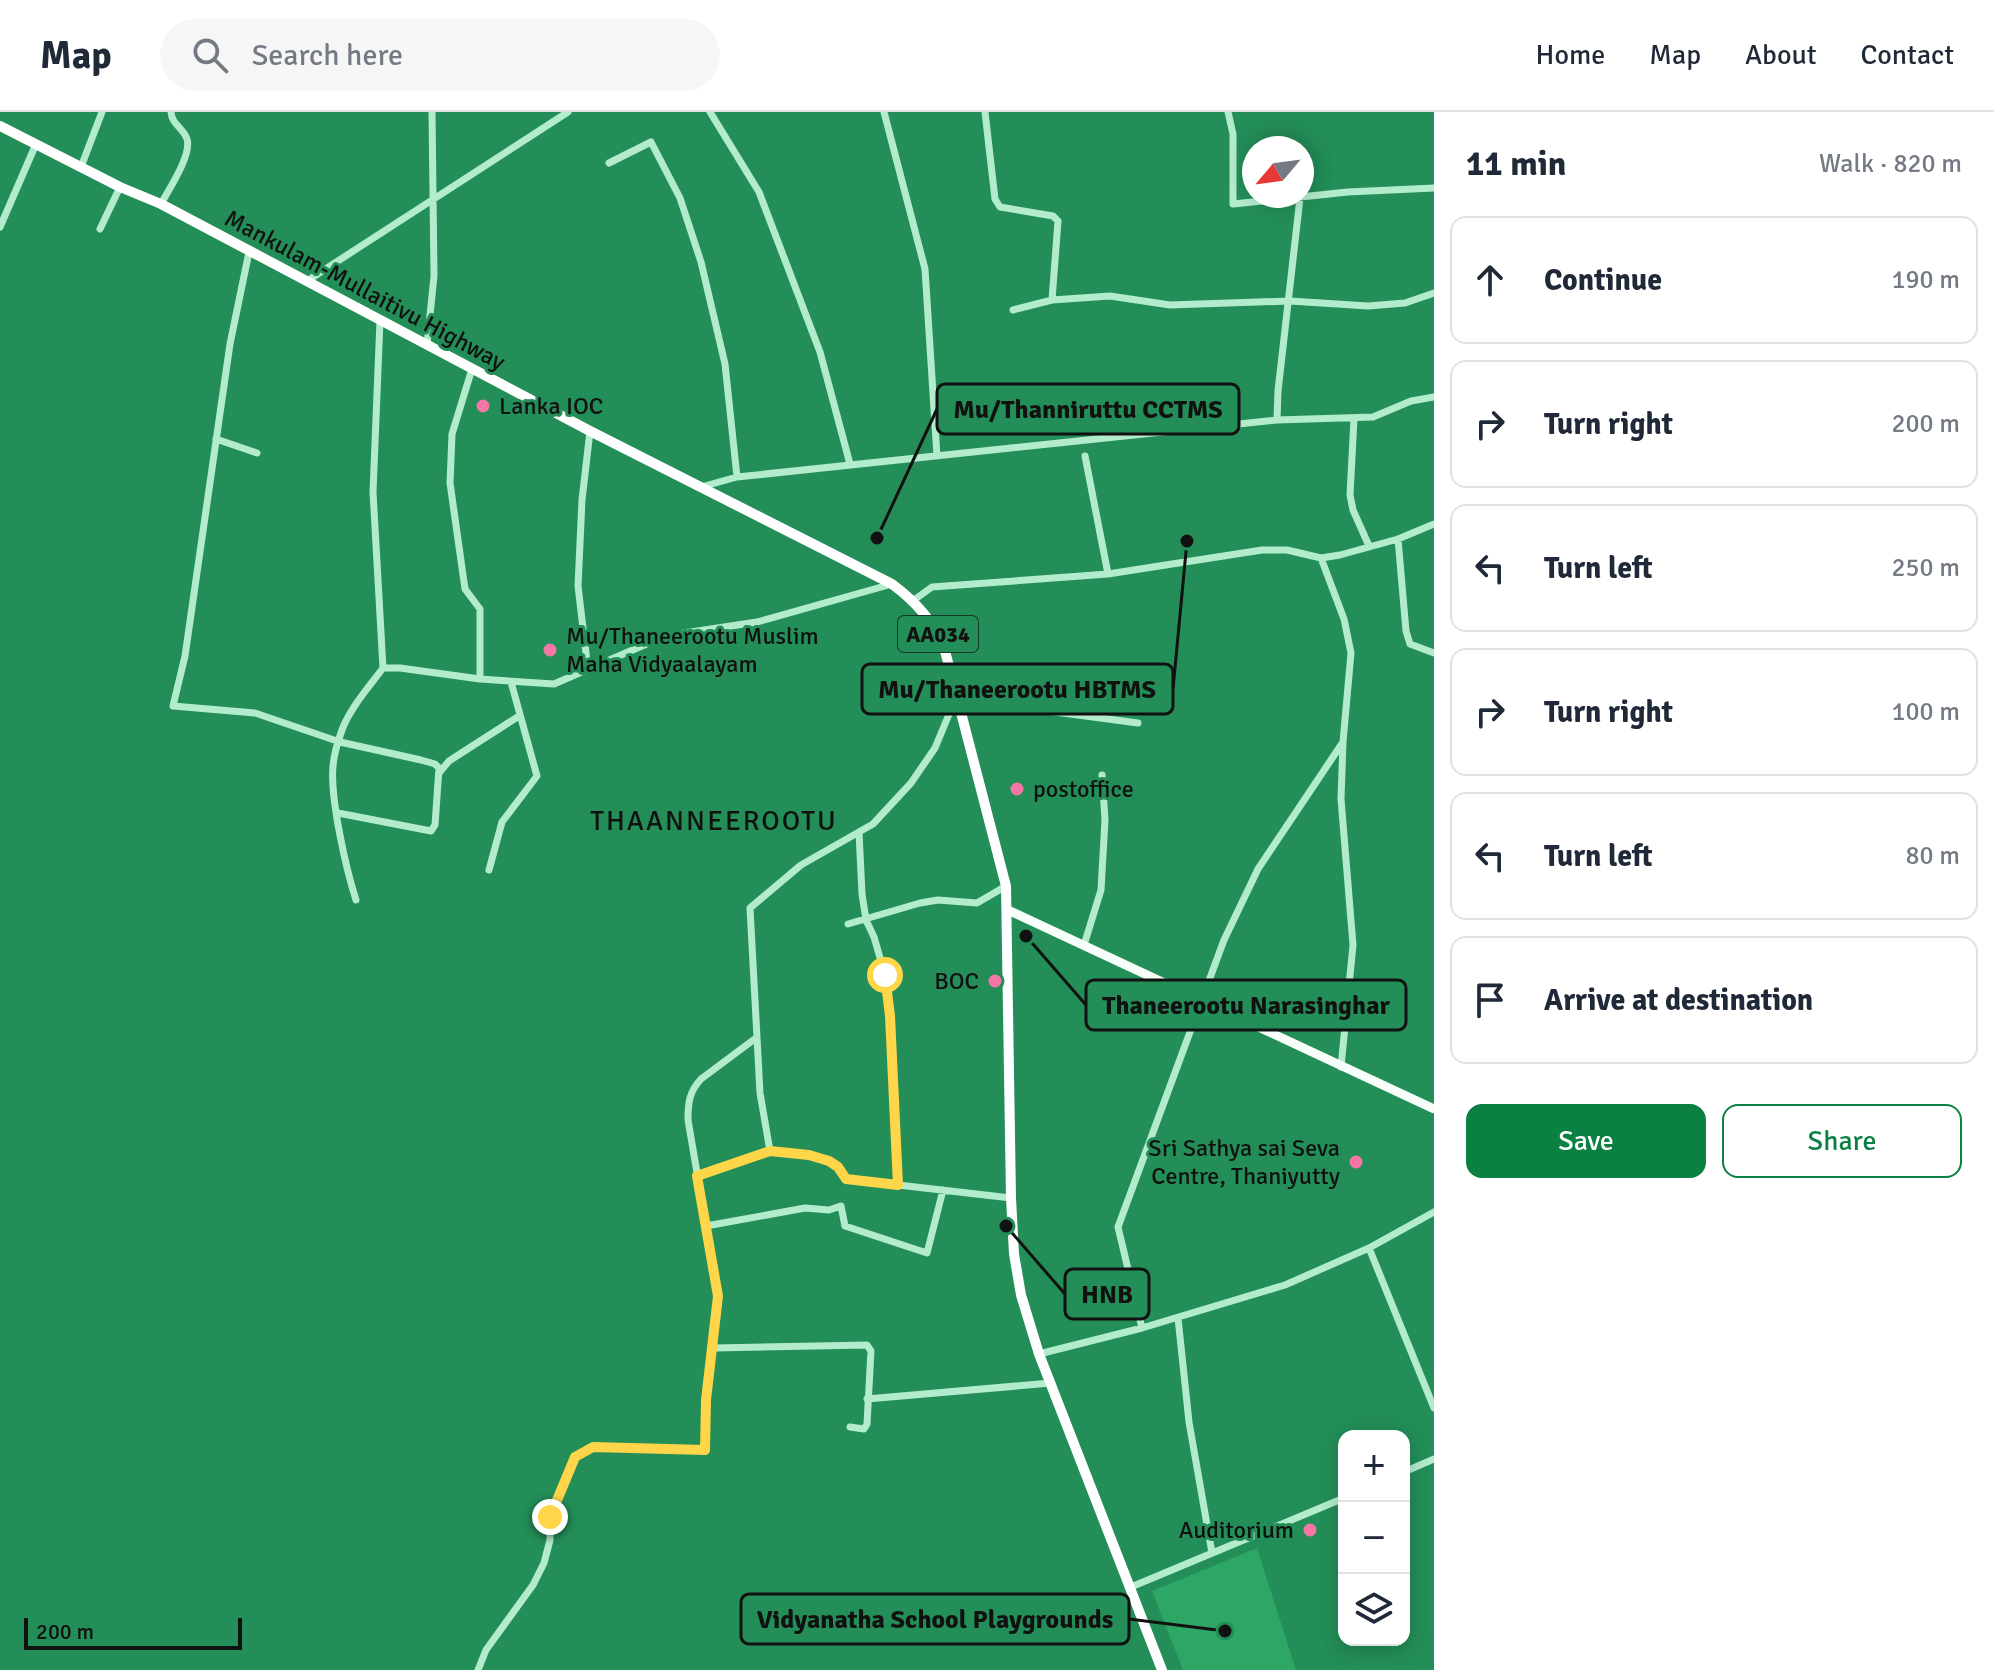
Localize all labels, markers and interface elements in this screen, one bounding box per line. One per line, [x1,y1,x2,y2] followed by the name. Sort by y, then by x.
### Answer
[160,19,720,91] search box
[40,32,112,79] text: Map
[188,33,232,77] icon: search
[252,37,403,74] text: Search here
[1536,38,1605,72] text: Home
[1649,38,1701,72] text: Map
[1745,38,1817,72] text: About
[1861,38,1954,72] text: Contact
[1242,136,1314,208] north arrow
[1466,143,1566,185] text: 11 min
[1819,148,1962,180] text: Walk · 820 m
[220,203,510,377] street label: Mankulam-Mullaitivu Highway
[1468,258,1512,302] icon: ahead
[1544,262,1662,299] text: Continue
[1891,264,1960,296] text: 190 m
[937,384,1239,434] callout: Mu/Thanniruttu CCTMS
[499,391,603,421] place label: Lanka IOC
[953,394,1223,426] text: Mu/Thanniruttu CCTMS
[474,397,492,415] marker: Lanka IOC
[1468,402,1512,446] icon: right
[1544,406,1673,443] text: Turn right
[1891,408,1960,440] text: 200 m
[1468,546,1512,590] icon: left
[1544,550,1653,587] text: Turn left
[1891,552,1960,584] text: 250 m
[898,616,978,652] road number: AA034
[566,621,819,679] place label: Mu/Thaneerootu Muslim Maha Vidyaalayam
[541,641,559,659] marker: Mu/Thaneerootu Muslim Maha Vidyaalayam
[862,664,1173,714] callout: Mu/Thaneerootu HBTMS
[878,674,1156,706] text: Mu/Thaneerootu HBTMS
[1468,690,1512,734] icon: right
[1544,694,1673,731] text: Turn right
[1891,696,1960,728] text: 100 m
[1033,774,1134,804] place label: postoffice
[1008,780,1026,798] marker: postoffice
[590,804,838,838] district label: THAANNEEROOTU
[1468,834,1512,878] icon: left
[1544,838,1653,875] text: Turn left
[1905,840,1960,872] text: 80 m
[867,957,903,993] route start
[934,966,979,996] place label: BOC
[986,972,1004,990] marker: BOC
[1468,978,1512,1022] icon: arrive
[1086,980,1406,1030] callout: Thaneerootu Narasinghar
[1544,982,1813,1019] text: Arrive at destination
[1102,990,1391,1022] text: Thaneerootu Narasinghar
[1466,1104,1706,1178] button: Save
[1722,1104,1962,1178] button: Share
[1148,1133,1340,1191] place label: Sri Sathya sai Seva Centre, Thaniyutty
[1347,1153,1365,1171] marker: Sri Sathya sai Seva Centre, Thaniyutty
[1065,1269,1149,1319] callout: HNB
[1081,1279,1133,1311] text: HNB
[1338,1430,1410,1646] map controls
[1338,1430,1410,1502] button: +
[532,1499,568,1535] route end
[1338,1502,1410,1574] button: −
[1179,1515,1294,1545] place label: Auditorium
[1301,1521,1319,1539] marker: Auditorium
[1338,1574,1410,1646] button: layers
[741,1594,1129,1644] callout: Vidyanatha School Playgrounds
[757,1604,1113,1636] text: Vidyanatha School Playgrounds
[24,1614,242,1650] scale bar
[36,1618,94,1645] text: 200 m

